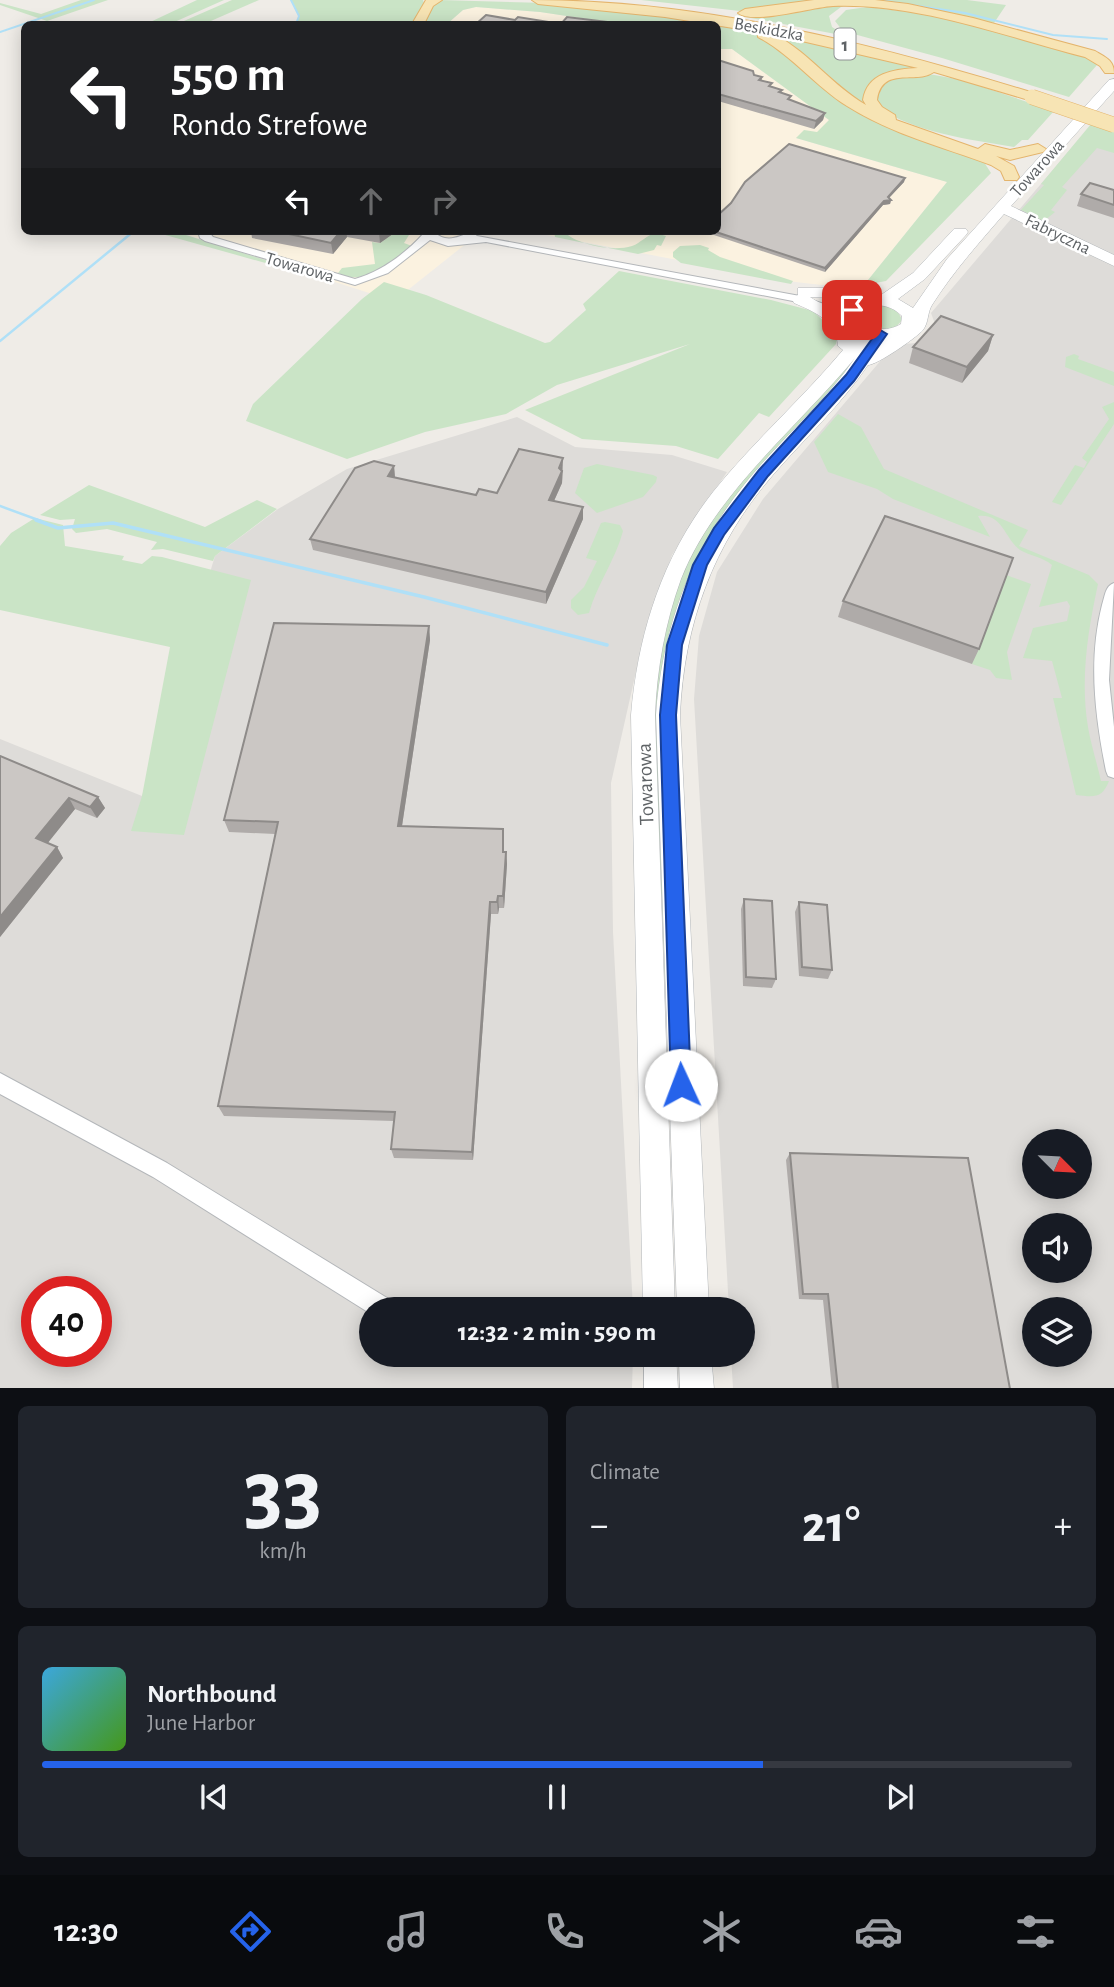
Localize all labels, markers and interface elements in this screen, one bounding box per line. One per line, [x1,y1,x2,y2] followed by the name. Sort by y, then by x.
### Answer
[733,15,805,45] street label: Beskidzka
[834,28,856,60] road number: 1
[56,49,147,140] icon: left
[171,51,286,100] text: 550 m
[171,109,368,141] text: Rondo Strefowe
[1007,136,1068,201] street label: Towarowa
[279,182,317,220] icon: left
[352,182,390,220] icon: ahead
[425,182,463,220] icon: right
[1022,211,1093,258] street label: Fabryczna
[263,250,336,286] street label: Towarowa
[822,280,882,340] pin
[833,291,871,329] icon: arrive
[634,742,657,826] street label: Towarowa
[644,1048,718,1122] position arrow
[1022,1129,1092,1199] north arrow
[1022,1129,1092,1367] map controls
[1022,1213,1092,1283] button: sound
[21,1276,112,1367] speed limit sign: 40
[1022,1297,1092,1367] button: layers
[458,1319,656,1345] text: 12:32 · 2 min · 590 m
[244,1447,322,1538] text: 33
[590,1461,660,1484] text: Climate
[802,1499,860,1551] text: 21°
[590,1507,608,1545] text: −
[1054,1507,1072,1545] text: +
[259,1540,307,1563] text: km/h
[147,1681,276,1707] text: Northbound
[147,1712,255,1735] text: June Harbor
[195,1778,233,1816] icon: previous
[538,1778,576,1816] icon: pause
[881,1778,919,1816] icon: next
[226,1907,275,1956] icon: directions
[383,1907,432,1956] icon: music
[540,1907,589,1956] icon: phone
[697,1907,746,1956] icon: climate
[854,1907,903,1956] icon: car
[1011,1907,1060,1956] icon: filters
[54,1915,118,1947] text: 12:30

